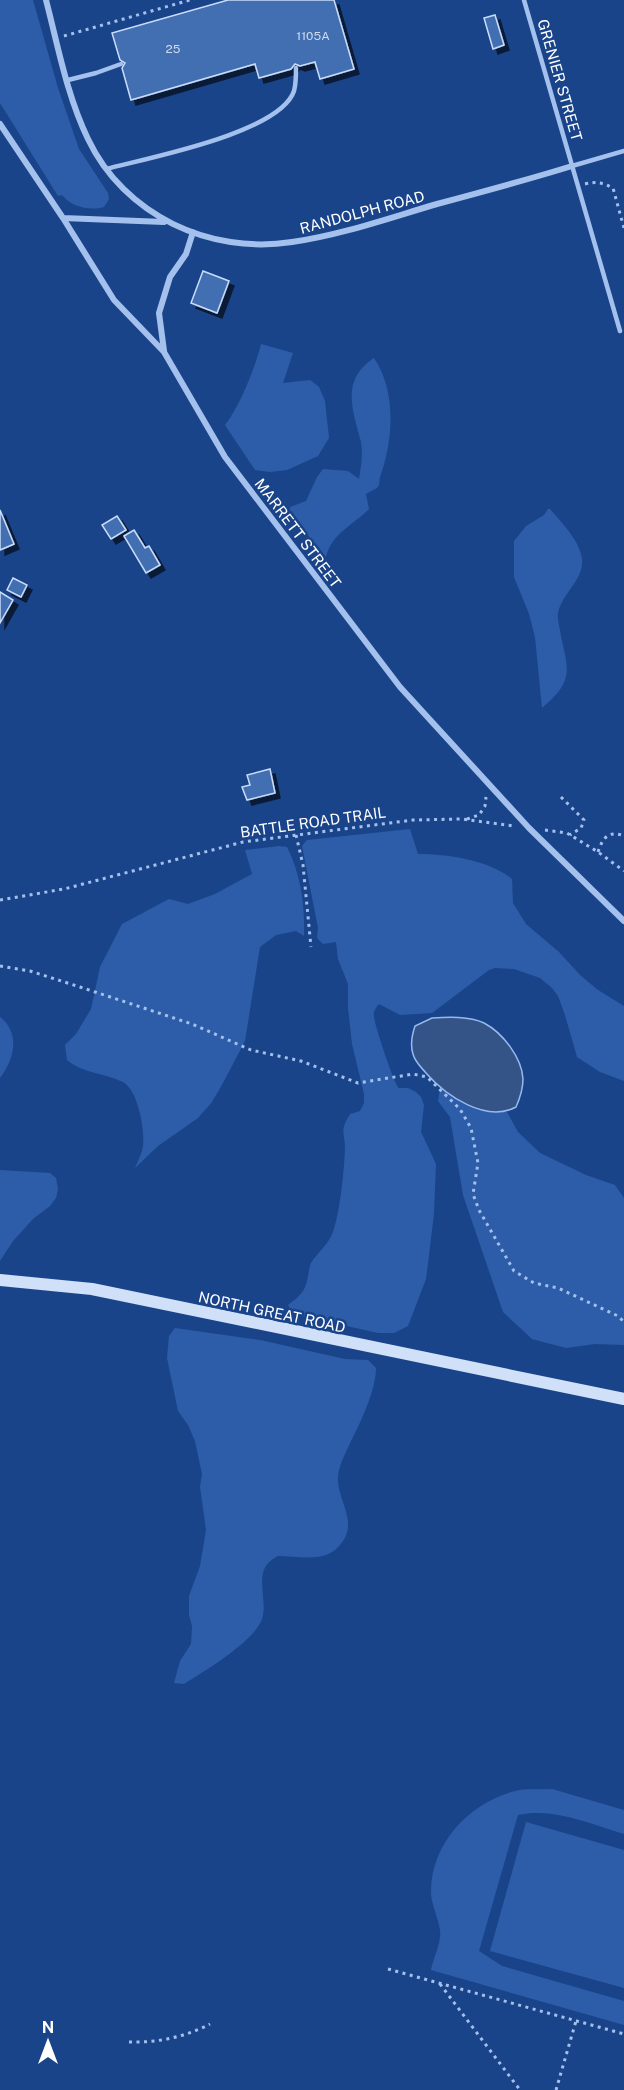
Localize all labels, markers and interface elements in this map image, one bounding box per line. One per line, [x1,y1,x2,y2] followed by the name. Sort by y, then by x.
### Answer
[534,17,586,143] street label: GRENIER STREET
[296,29,330,43] house number: 1105A
[166,42,181,56] house number: 25
[298,187,426,237] street label: RANDOLPH ROAD
[251,475,345,591] street label: MARRETT STREET
[239,803,387,841] street label: BATTLE ROAD TRAIL
[197,1288,347,1336] street label: NORTH GREAT ROAD
[18,2012,78,2072] north arrow
[42,2018,54,2037] text: N

